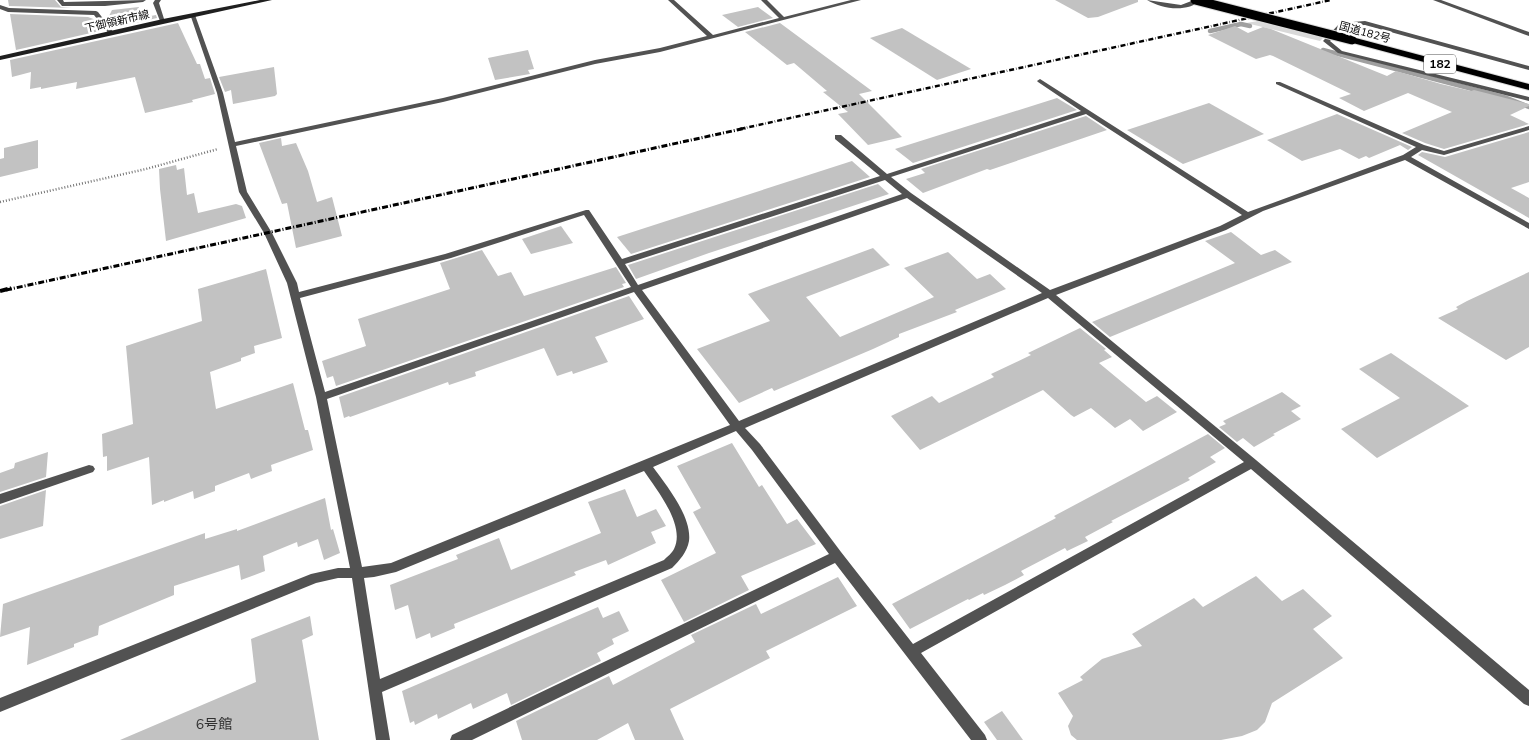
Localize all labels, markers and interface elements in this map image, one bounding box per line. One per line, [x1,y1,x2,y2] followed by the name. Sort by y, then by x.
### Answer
[83,7,151,36] street label: 下御領新市線
[1337,18,1392,47] street label: 国道182号
[1424,54,1456,74] road number: 182
[196,715,232,734] house number: 6号館

